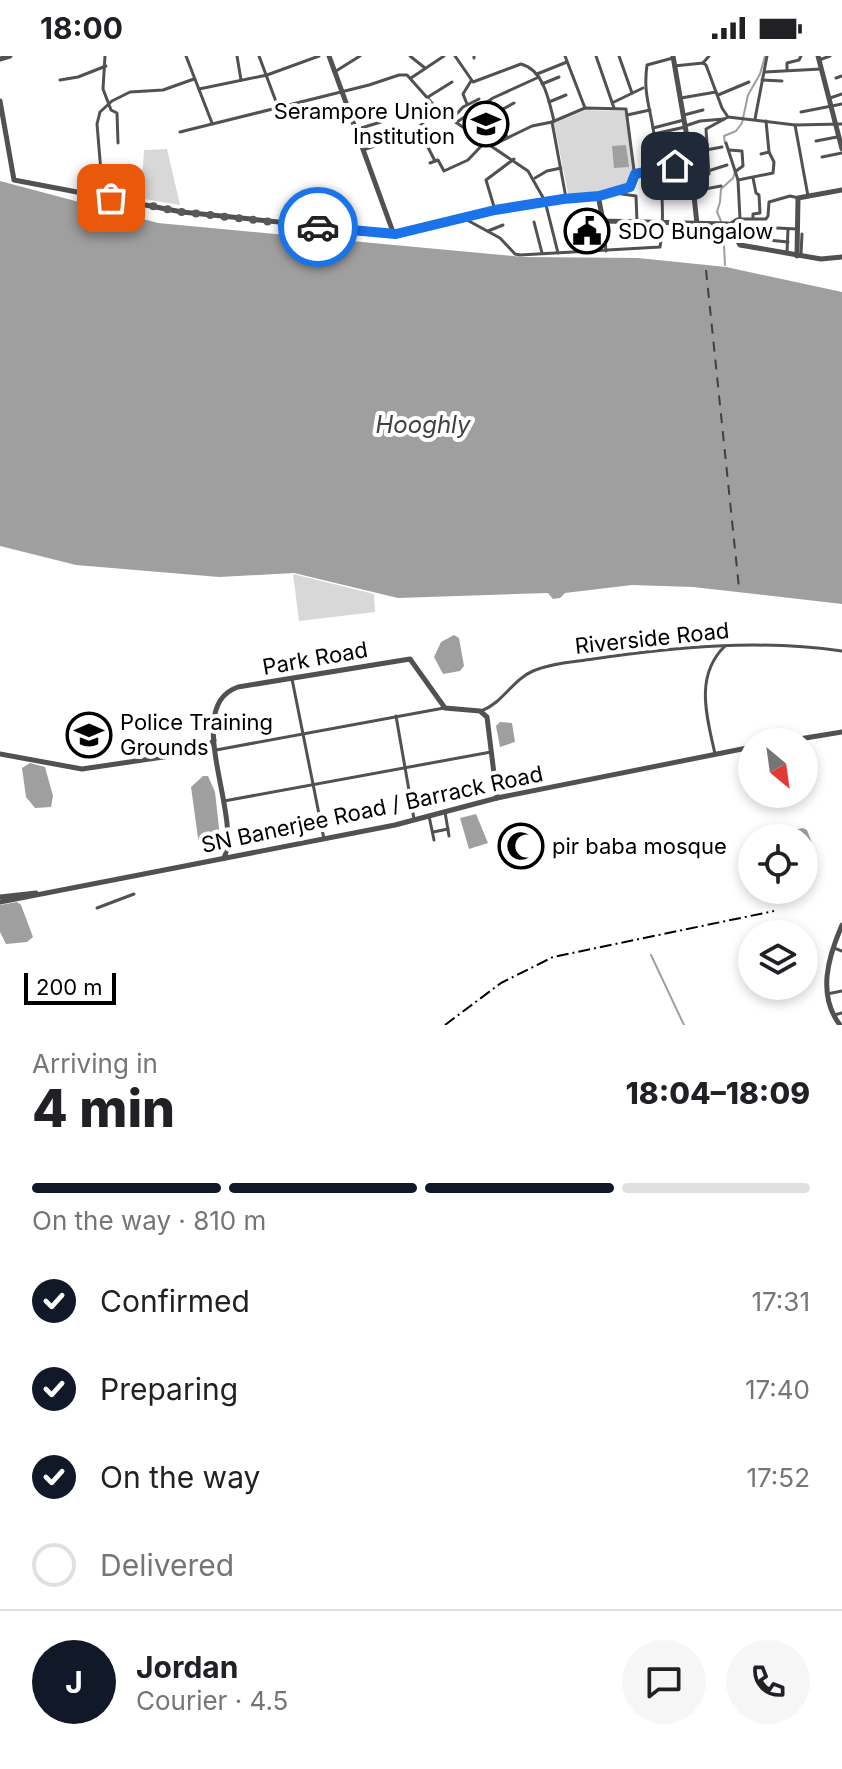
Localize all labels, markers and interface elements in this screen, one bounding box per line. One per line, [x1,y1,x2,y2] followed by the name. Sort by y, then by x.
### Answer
[40,10,123,46] text: 18:00
[274,98,455,149] place label: Serampore Union Institution
[462,100,510,148] school or university icon: Serampore Union Institution
[641,132,709,200] pin
[653,144,697,188] icon: home
[77,164,145,232] pin
[89,176,133,220] icon: bag
[278,187,358,267] courier
[296,205,340,249] icon: car
[563,207,611,255] public building icon: SDO Bungalow
[618,218,773,244] place label: SDO Bungalow
[376,410,471,439] water label: Hooghly
[574,617,730,659] street label: Riverside Road
[260,636,370,680] street label: Park Road
[120,709,273,760] place label: Police Training Grounds
[65,711,113,759] school or university icon: Police Training Grounds
[738,728,818,808] north arrow
[738,728,818,1000] map controls
[199,760,545,858] street label: SN Banerjee Road / Barrack Road
[497,822,545,870] mosque icon: pir baba mosque
[738,824,818,904] button: locate
[552,833,727,859] place label: pir baba mosque
[738,920,818,1000] button: layers
[24,969,116,1005] scale bar
[36,974,103,1000] text: 200 m
[32,1048,158,1079] text: Arriving in
[626,1075,810,1111] text: 18:04–18:09
[32,1077,175,1140] text: 4 min
[32,1205,266,1236] text: On the way · 810 m
[32,1279,76,1323] icon: check
[100,1283,250,1319] text: Confirmed
[751,1286,810,1317] text: 17:31
[32,1367,76,1411] icon: check
[100,1371,238,1407] text: Preparing
[745,1374,810,1405] text: 17:40
[32,1455,76,1499] icon: check
[100,1459,260,1495] text: On the way
[746,1462,810,1493] text: 17:52
[100,1547,234,1583] text: Delivered
[622,1640,706,1724] button: chat
[726,1640,810,1724] button: phone
[136,1649,238,1685] text: Jordan
[65,1664,83,1700] text: J
[136,1685,288,1716] text: Courier · 4.5

